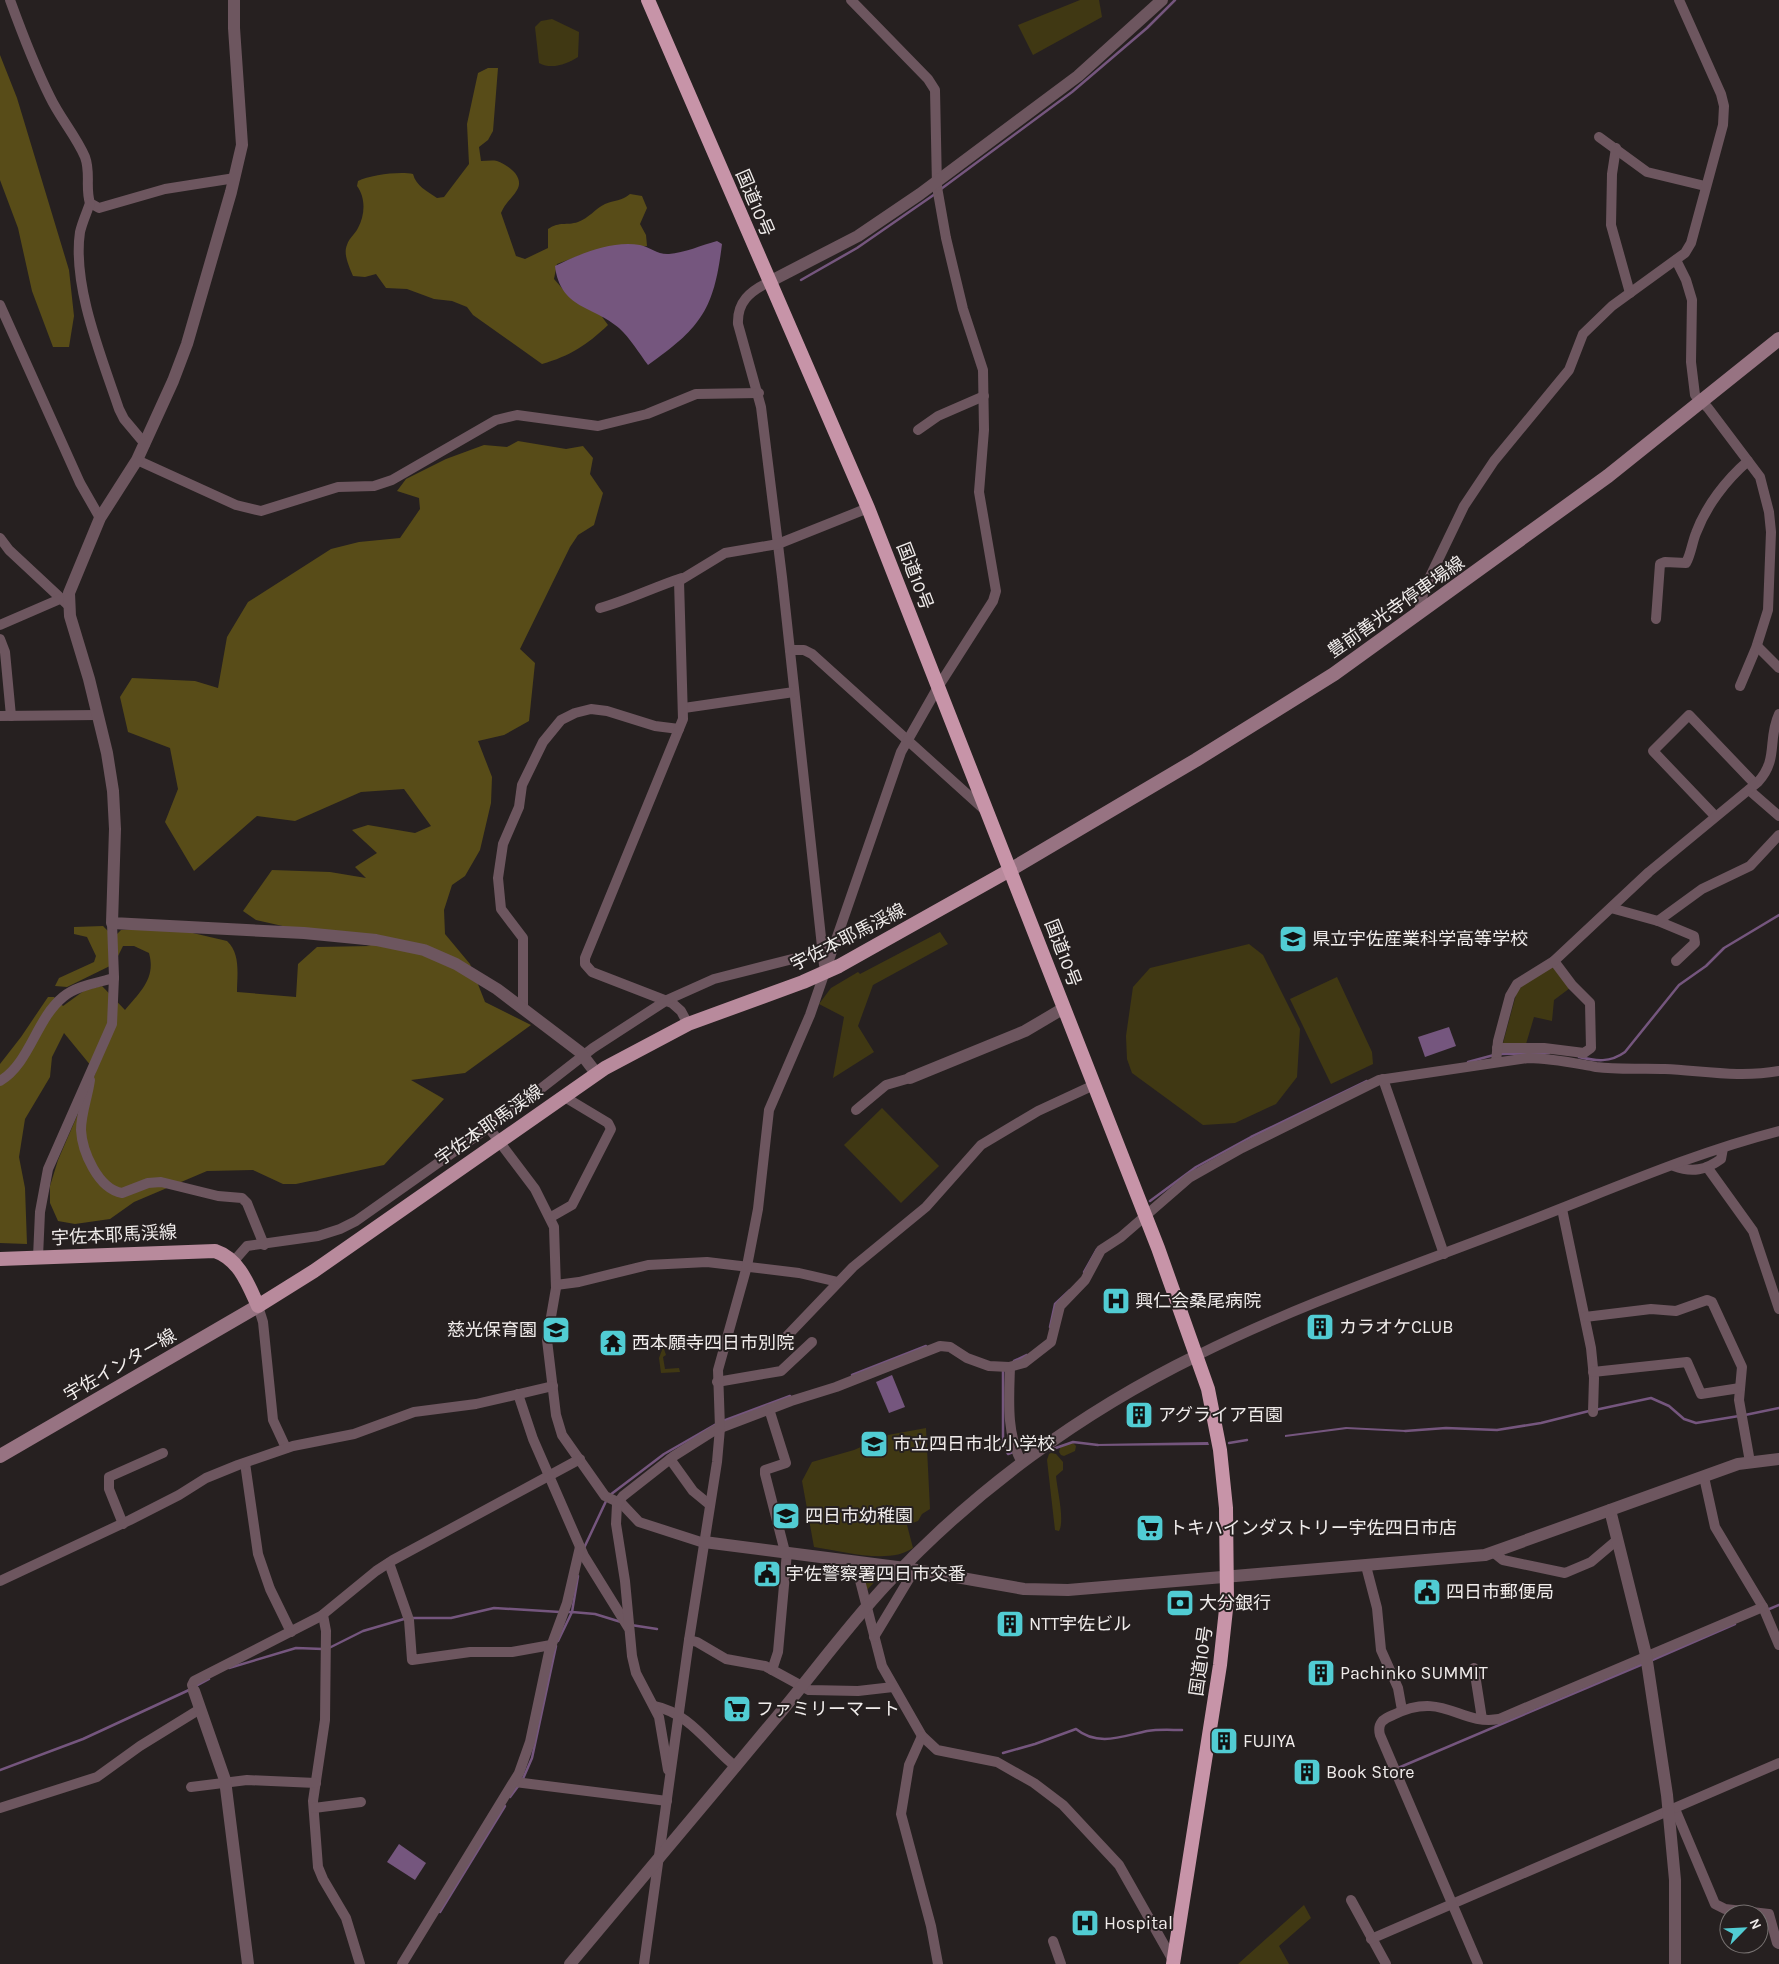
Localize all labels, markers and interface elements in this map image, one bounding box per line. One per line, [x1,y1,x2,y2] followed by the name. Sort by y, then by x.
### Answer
[731,166,779,240] street label: 国道10号
[892,539,938,613] street label: 国道10号
[1323,552,1469,662] street label: 豊前善光寺停車場線
[787,899,909,975] street label: 宇佐本耶馬渓線
[1040,916,1086,990] street label: 国道10号
[1278,924,1308,954] school or university icon: 県立宇佐産業科学高等学校
[1312,928,1528,950] place label: 県立宇佐産業科学高等学校
[431,1080,547,1170] street label: 宇佐本耶馬渓線
[51,1221,177,1249] street label: 宇佐本耶馬渓線
[1101,1286,1131,1316] hospital icon: 興仁会桑尾病院
[1135,1290,1261,1312] place label: 興仁会桑尾病院
[1305,1312,1335,1342] building icon: カラオケCLUB
[541,1315,571,1345] school or university icon: 慈光保育園
[1339,1316,1453,1338] place label: カラオケCLUB
[447,1319,537,1341] place label: 慈光保育園
[60,1324,180,1406] street label: 宇佐インター線
[598,1328,628,1358] temple icon: 西本願寺四日市別院
[632,1332,794,1354] place label: 西本願寺四日市別院
[1124,1400,1154,1430] building icon: アグライア百園
[1158,1404,1283,1426] place label: アグライア百園
[859,1429,889,1459] school or university icon: 市立四日市北小学校
[893,1433,1055,1455] place label: 市立四日市北小学校
[771,1501,801,1531] school or university icon: 四日市幼稚園
[805,1505,913,1527] place label: 四日市幼稚園
[1135,1513,1165,1543] supermarket icon: トキハインダストリー宇佐四日市店
[1169,1517,1457,1539] place label: トキハインダストリー宇佐四日市店
[752,1559,782,1589] public building icon: 宇佐警察署四日市交番
[786,1563,966,1585] place label: 宇佐警察署四日市交番
[1412,1577,1442,1607] public building icon: 四日市郵便局
[1446,1581,1554,1603] place label: 四日市郵便局
[1165,1588,1195,1618] bank icon: 大分銀行
[1199,1592,1271,1614] place label: 大分銀行
[995,1609,1025,1639] building icon: NTT宇佐ビル
[1029,1613,1131,1635] place label: NTT宇佐ビル
[1185,1624,1217,1698] street label: 国道10号
[1306,1658,1336,1688] building icon: Pachinko SUMMIT
[1340,1662,1488,1684] place label: Pachinko SUMMIT
[722,1694,752,1724] supermarket icon: ファミリーマート
[756,1698,900,1720] place label: ファミリーマート
[1209,1726,1239,1756] building icon: FUJIYA
[1243,1730,1295,1752] place label: FUJIYA
[1292,1757,1322,1787] building icon: Book Store
[1326,1761,1415,1783] place label: Book Store
[1719,1904,1769,1954] north arrow
[1070,1908,1100,1938] hospital icon: Hospital
[1104,1912,1173,1934] place label: Hospital
[1746,1916,1765,1932] text: N

